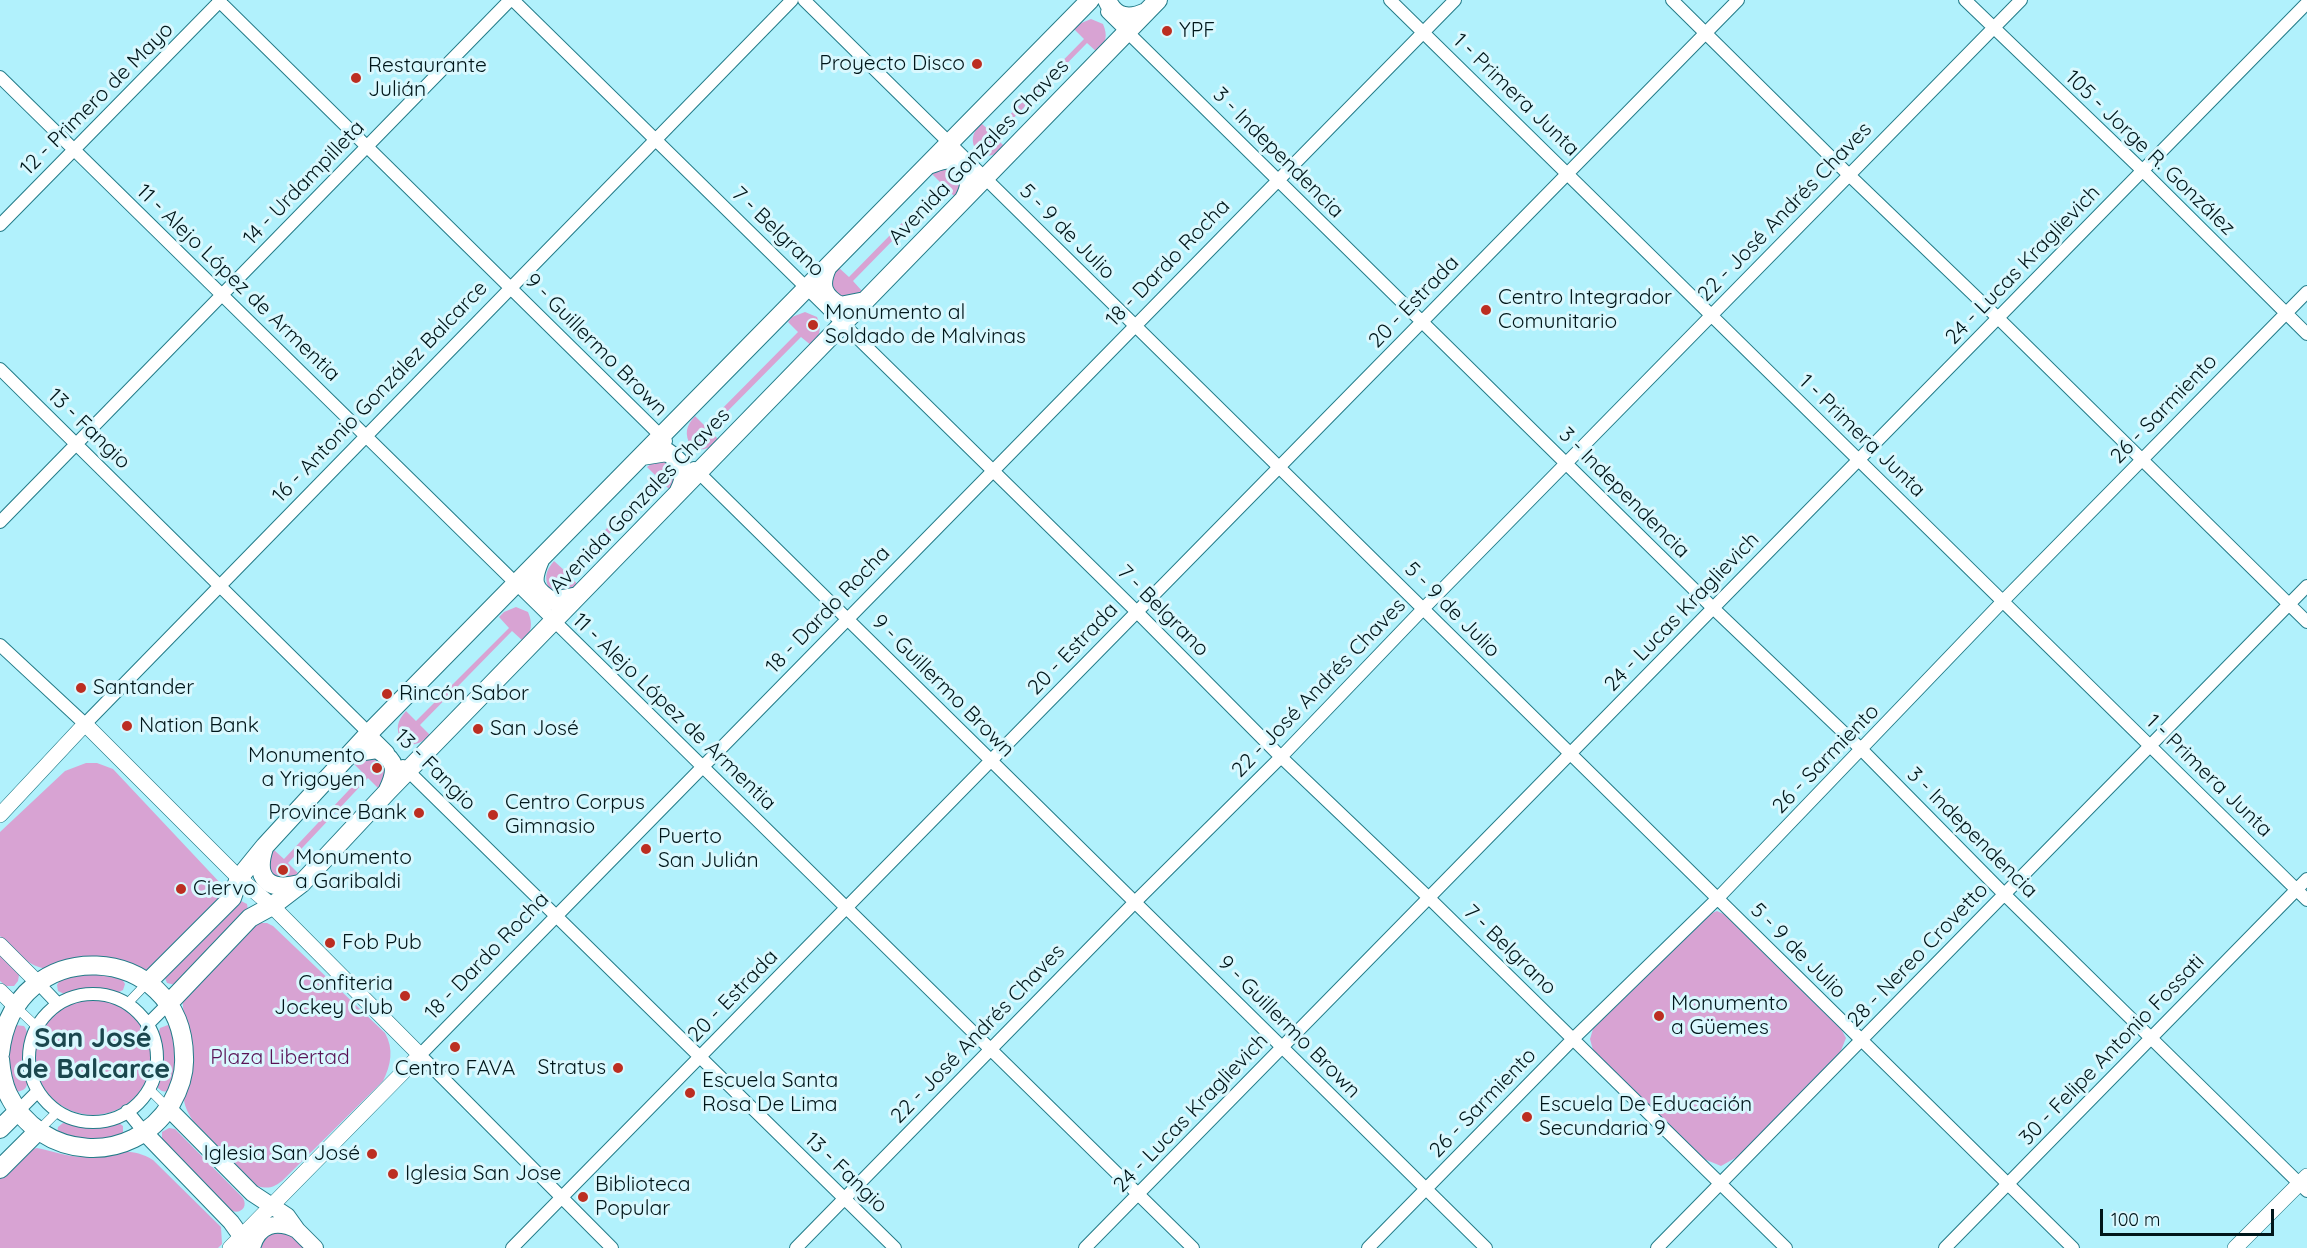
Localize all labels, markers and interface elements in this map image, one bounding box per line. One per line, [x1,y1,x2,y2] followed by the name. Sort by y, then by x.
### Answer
[15,17,179,181] street label: 12 - Primero de Mayo
[1179,18,1215,44] place label: YPF
[1160,24,1174,38] marker: YPF
[1448,28,1584,162] street label: 1 - Primera Junta
[819,51,965,77] place label: Proyecto Disco
[368,53,487,103] place label: Restaurante Julián
[884,54,1074,250] street label: Avenida Gonzales Chaves
[970,57,984,71] marker: Proyecto Disco
[2060,65,2240,241] street label: 105 - Jorge R. González
[349,71,363,85] marker: Restaurante Julián
[1208,83,1348,223] street label: 3 - Independencia
[238,115,370,251] street label: 14 - Urdampilleta
[1693,117,1877,307] street label: 22 - José Andrés Chaves
[131,179,345,387] street label: 11 - Alejo López de Armentia
[1014,179,1120,285] street label: 5 - 9 de Julio
[1940,180,2106,350] street label: 24 - Lucas Kraglievich
[726,182,830,282] street label: 7 - Belgrano
[1101,194,1235,332] street label: 18 - Dardo Rocha
[1364,251,1464,353] street label: 20 - Estrada
[519,268,673,422] street label: 9 - Guillermo Brown
[267,276,493,508] street label: 16 - Antonio González Balcarce
[1498,285,1672,335] place label: Centro Integrador Comunitario
[825,300,1026,350] place label: Monumento al Soldado de Malvinas
[1479,303,1493,317] marker: Centro Integrador Comunitario
[806,318,820,332] marker: Monumento al Soldado de Malvinas
[2105,349,2223,469] street label: 26 - Sarmiento
[1794,369,1930,503] street label: 1 - Primera Junta
[42,383,136,475] street label: 13 - Fangio
[545,403,735,599] street label: Avenida Gonzales Chaves
[1554,423,1694,563] street label: 3 - Independencia
[1599,527,1765,697] street label: 24 - Lucas Kraglievich
[761,541,895,679] street label: 18 - Dardo Rocha
[1399,557,1505,663] street label: 5 - 9 de Julio
[1112,560,1214,662] street label: 7 - Belgrano
[1227,593,1411,783] street label: 22 - José Andrés Chaves
[1023,598,1123,700] street label: 20 - Estrada
[567,608,781,816] street label: 11 - Alejo López de Armentia
[866,609,1020,763] street label: 9 - Guillermo Brown
[93,675,194,701] place label: Santander
[74,681,88,695] marker: Santander
[399,681,529,707] place label: Rincón Sabor
[380,687,394,701] marker: Rincón Sabor
[1767,699,1885,819] street label: 26 - Sarmiento
[2141,709,2277,843] street label: 1 - Primera Junta
[139,713,259,739] place label: Nation Bank
[490,716,579,742] place label: San José
[120,719,134,733] marker: Nation Bank
[471,722,485,736] marker: San José
[389,724,481,816] street label: 13 - Fangio
[248,743,365,793] place label: Monumento a Yrigoyen
[370,761,384,775] marker: Monumento a Yrigoyen
[1902,763,2042,903] street label: 3 - Independencia
[505,790,645,840] place label: Centro Corpus Gimnasio
[268,800,407,826] place label: Province Bank
[412,806,426,820] marker: Province Bank
[486,808,500,822] marker: Centro Corpus Gimnasio
[658,824,759,874] place label: Puerto San Julián
[639,842,653,856] marker: Puerto San Julián
[295,845,412,895] place label: Monumento a Garibaldi
[276,863,290,877] marker: Monumento a Garibaldi
[193,876,256,902] place label: Ciervo
[1842,877,1994,1033] street label: 28 - Nereo Crovetto
[174,882,188,896] marker: Ciervo
[420,887,554,1025] street label: 18 - Dardo Rocha
[1745,898,1851,1004] street label: 5 - 9 de Julio
[1458,900,1562,1000] street label: 7 - Belgrano
[342,930,422,956] place label: Fob Pub
[323,936,337,950] marker: Fob Pub
[886,939,1070,1129] street label: 22 - José Andrés Chaves
[683,945,783,1047] street label: 20 - Estrada
[2014,949,2210,1151] street label: 30 - Felipe Antonio Fossati
[1212,950,1366,1104] street label: 9 - Guillermo Brown
[274,971,393,1021] place label: Confiteria Jockey Club
[398,989,412,1003] marker: Confiteria Jockey Club
[1671,991,1788,1041] place label: Monumento a Güemes
[1652,1009,1666,1023] marker: Monumento a Güemes
[16,1023,170,1086] district label: San José de Balcarce
[1108,1028,1274,1198] street label: 24 - Lucas Kraglievich
[448,1040,462,1054] marker: Centro FAVA
[1424,1043,1542,1163] street label: 26 - Sarmiento
[210,1045,350,1071] park label: Plaza Libertad
[538,1055,606,1081] place label: Stratus
[395,1056,515,1082] place label: Centro FAVA
[611,1061,625,1075] marker: Stratus
[702,1068,838,1118] place label: Escuela Santa Rosa De Lima
[683,1086,697,1100] marker: Escuela Santa Rosa De Lima
[1539,1092,1752,1142] place label: Escuela De Educación Secundaria 9
[1520,1110,1534,1124] marker: Escuela De Educación Secundaria 9
[799,1127,893,1219] street label: 13 - Fangio
[204,1141,360,1167] place label: Iglesia San José
[365,1147,379,1161] marker: Iglesia San José
[405,1161,561,1187] place label: Iglesia San Jose
[386,1167,400,1181] marker: Iglesia San Jose
[595,1172,690,1222] place label: Biblioteca Popular
[576,1190,590,1204] marker: Biblioteca Popular
[2103,1197,2277,1235] scale bar
[2111,1208,2160,1231] text: 100 m

